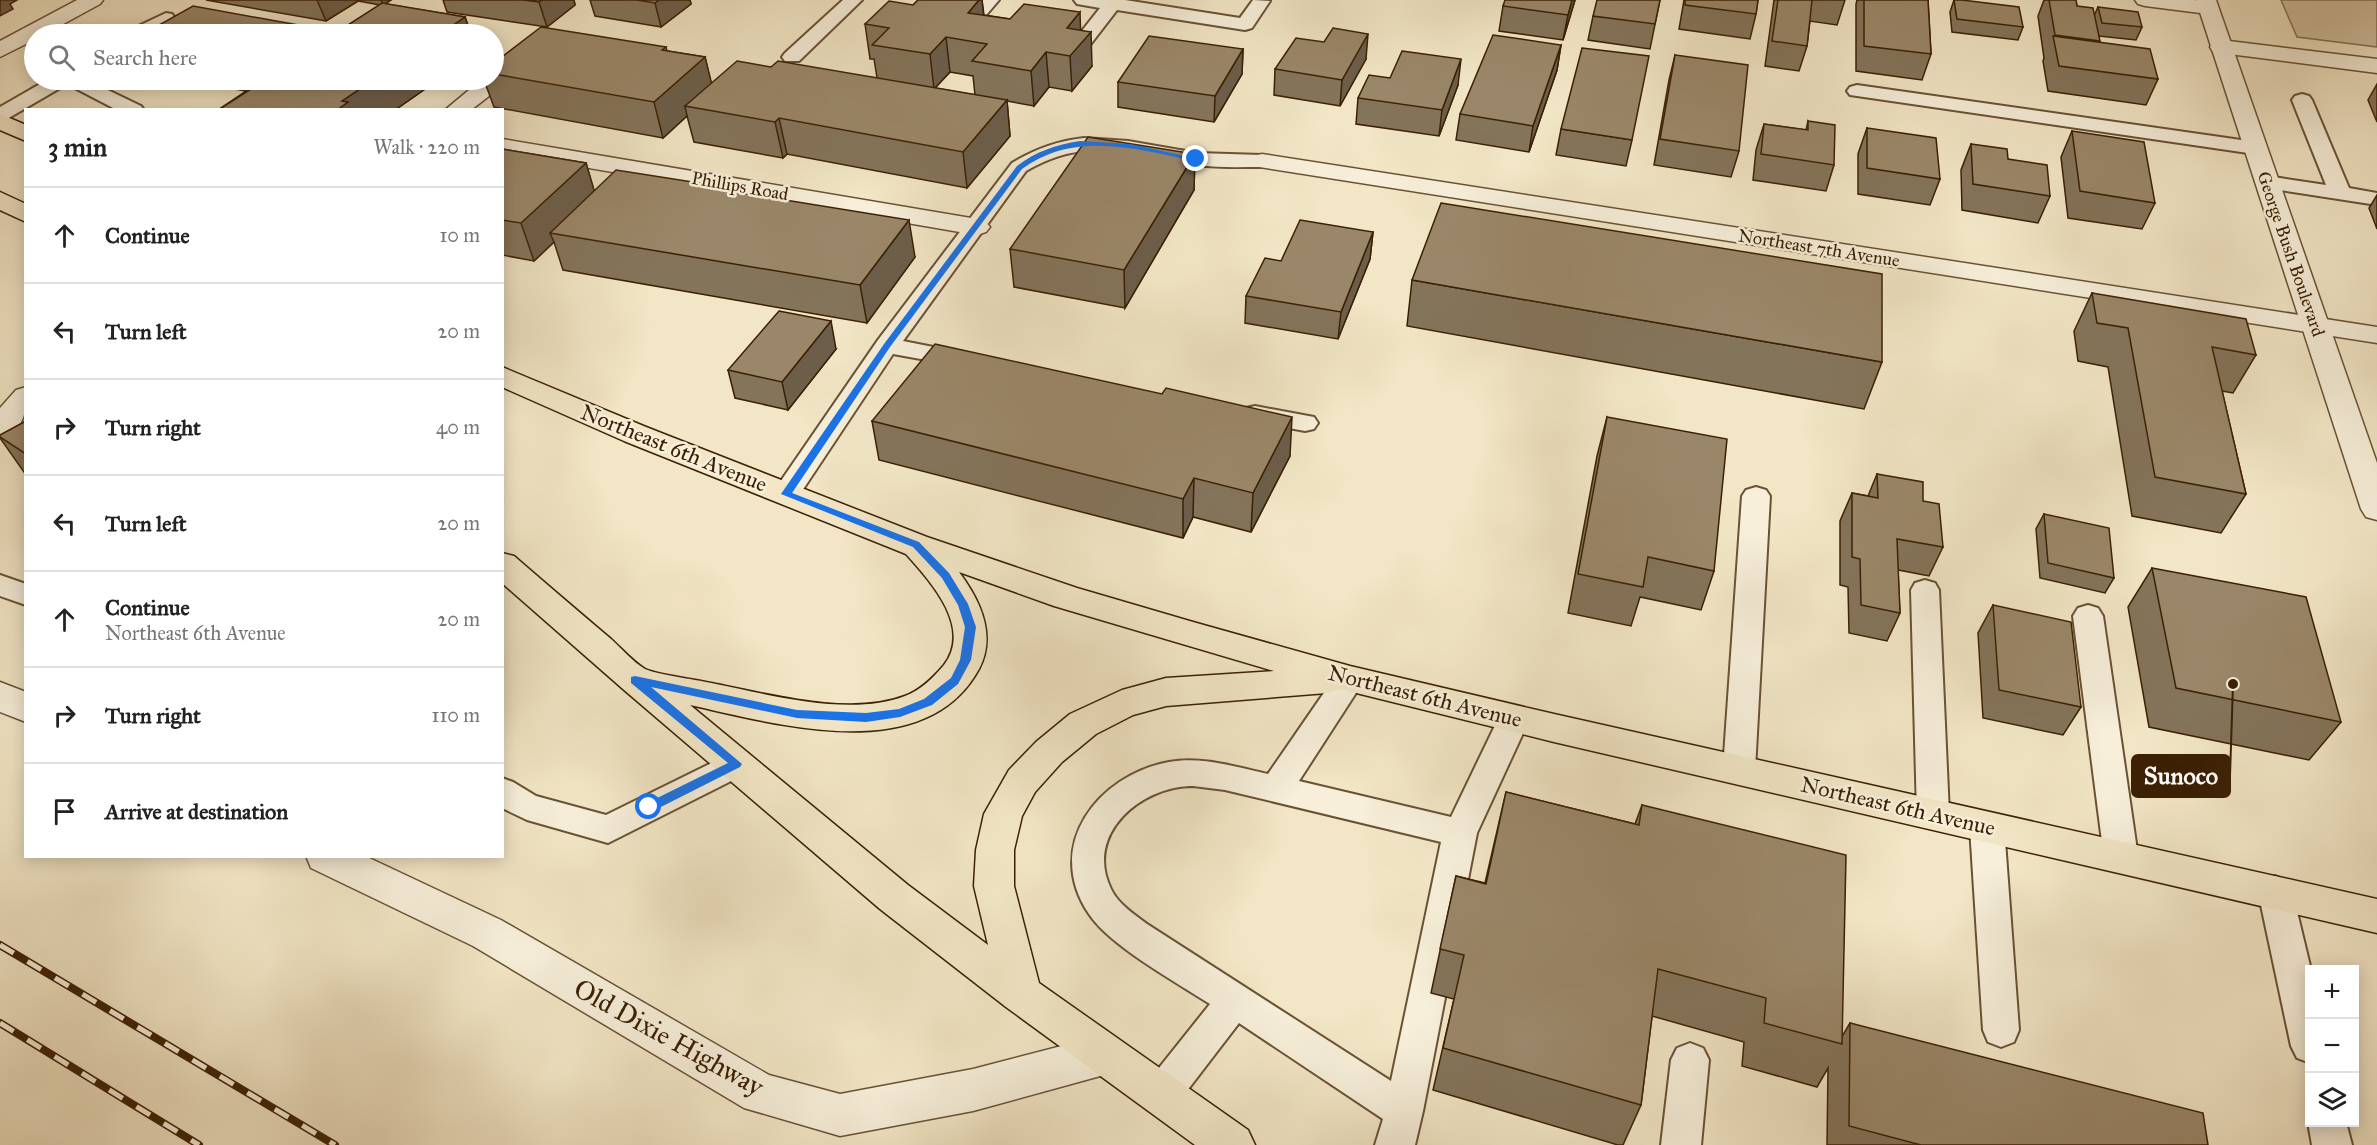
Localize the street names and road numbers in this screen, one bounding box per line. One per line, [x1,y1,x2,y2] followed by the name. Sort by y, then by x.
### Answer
[690,167,790,205] street label: Phillips Road
[2251,169,2330,340] street label: George Bush Boulevard
[1737,224,1901,272] street label: Northeast 7th Avenue
[577,398,771,498] street label: Northeast 6th Avenue
[1325,659,1525,733] street label: Northeast 6th Avenue
[1798,770,1998,842] street label: Northeast 6th Avenue
[568,971,771,1104] street label: Old Dixie Highway

